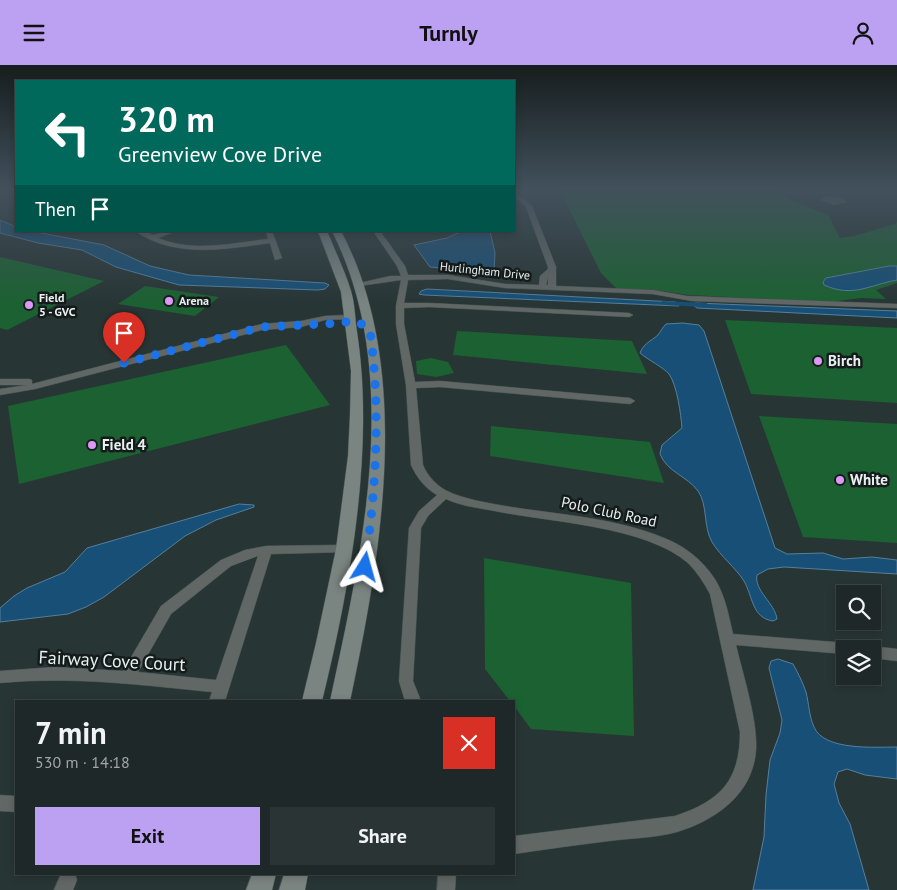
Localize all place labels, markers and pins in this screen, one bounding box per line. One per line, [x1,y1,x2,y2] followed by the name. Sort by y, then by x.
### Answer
[39,290,76,319] place label: Field 5 - GVC
[179,293,209,308] place label: Arena
[163,295,175,307] marker: Arena
[23,299,35,311] marker: Field 5 - GVC
[103,312,145,363] pin
[828,351,861,370] place label: Birch
[812,355,824,367] marker: Birch
[102,435,147,454] place label: Field 4
[86,439,98,451] marker: Field 4
[850,470,888,489] place label: White
[834,474,846,486] marker: White

